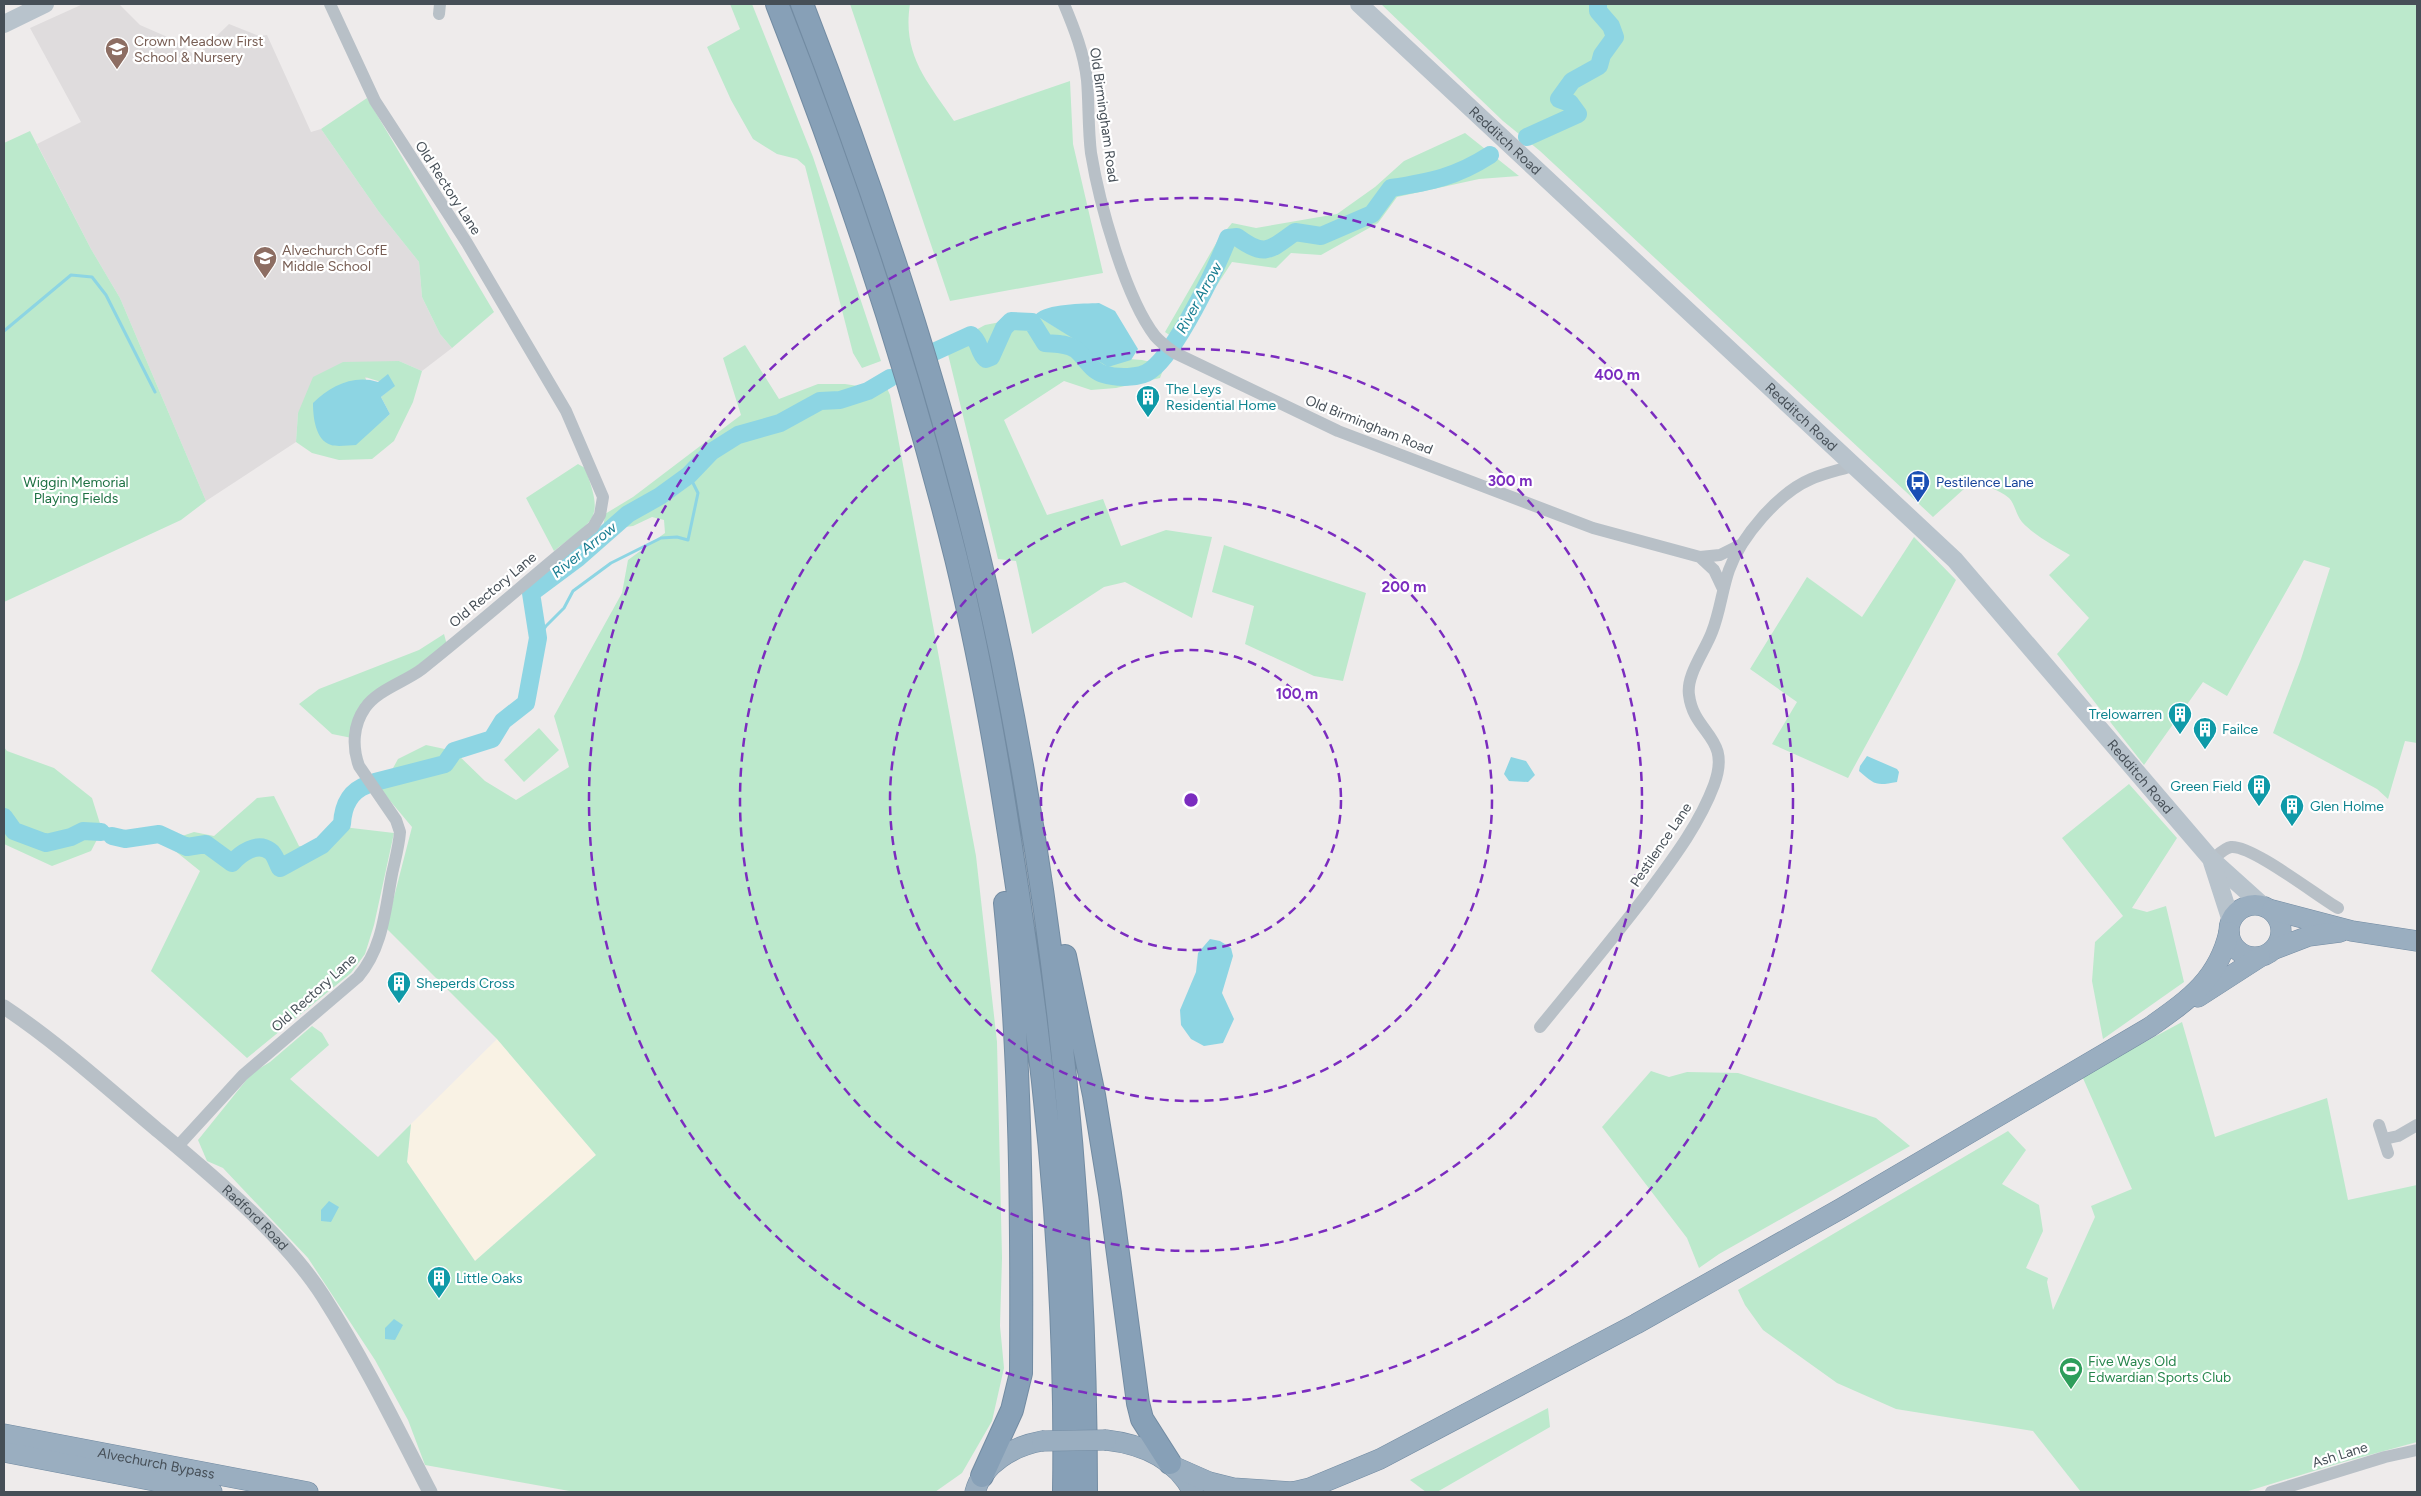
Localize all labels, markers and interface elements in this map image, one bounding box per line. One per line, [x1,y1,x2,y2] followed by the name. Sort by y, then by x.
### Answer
[134,33,264,66] place label: Crown Meadow First School & Nursery
[104,36,130,70] school or university icon: Crown Meadow First School & Nursery
[1086,47,1122,183] street label: Old Birmingham Road
[1466,103,1545,178] street label: Redditch Road
[411,138,485,238] street label: Old Rectory Lane
[282,242,388,275] place label: Alvechurch CofE Middle School
[252,245,278,279] school or university icon: Alvechurch CofE Middle School
[1172,258,1226,337] water label: River Arrow
[1594,366,1640,384] text: 400 m
[1762,379,1841,454] street label: Redditch Road
[1166,381,1277,414] place label: The Leys Residential Home
[1135,384,1161,418] building icon: The Leys Residential Home
[1303,392,1435,458] street label: Old Birmingham Road
[1905,469,1931,503] bus stop icon: Pestilence Lane
[1488,472,1532,490] text: 300 m
[23,474,129,507] park label: Wiggin Memorial Playing Fields
[1936,474,2034,491] place label: Pestilence Lane
[548,518,621,582] water label: River Arrow
[446,548,540,631] street label: Old Rectory Lane
[1382,578,1426,596] text: 200 m
[1276,685,1318,703] text: 100 m
[2167,701,2193,735] building icon: Trelowarren
[2089,706,2162,723] place label: Trelowarren
[2192,716,2218,750] building icon: Failce
[2222,721,2259,738] place label: Failce
[2104,736,2177,817] street label: Redditch Road
[2246,773,2272,807] building icon: Green Field
[2170,778,2242,795] place label: Green Field
[1182,791,1200,809] centre of rings
[2279,793,2305,827] building icon: Glen Holme
[2310,798,2384,815] place label: Glen Holme
[1627,799,1696,890] street label: Pestilence Lane
[268,950,360,1036] street label: Old Rectory Lane
[386,970,412,1004] building icon: Sheperds Cross
[416,975,515,992] place label: Sheperds Cross
[219,1181,292,1254] street label: Radford Road
[426,1265,452,1299] building icon: Little Oaks
[456,1270,523,1287] place label: Little Oaks
[2088,1353,2231,1386] place label: Five Ways Old Edwardian Sports Club
[2058,1356,2084,1390] sports icon: Five Ways Old Edwardian Sports Club
[2310,1438,2370,1471] street label: Ash Lane
[96,1444,216,1483] street label: Alvechurch Bypass

